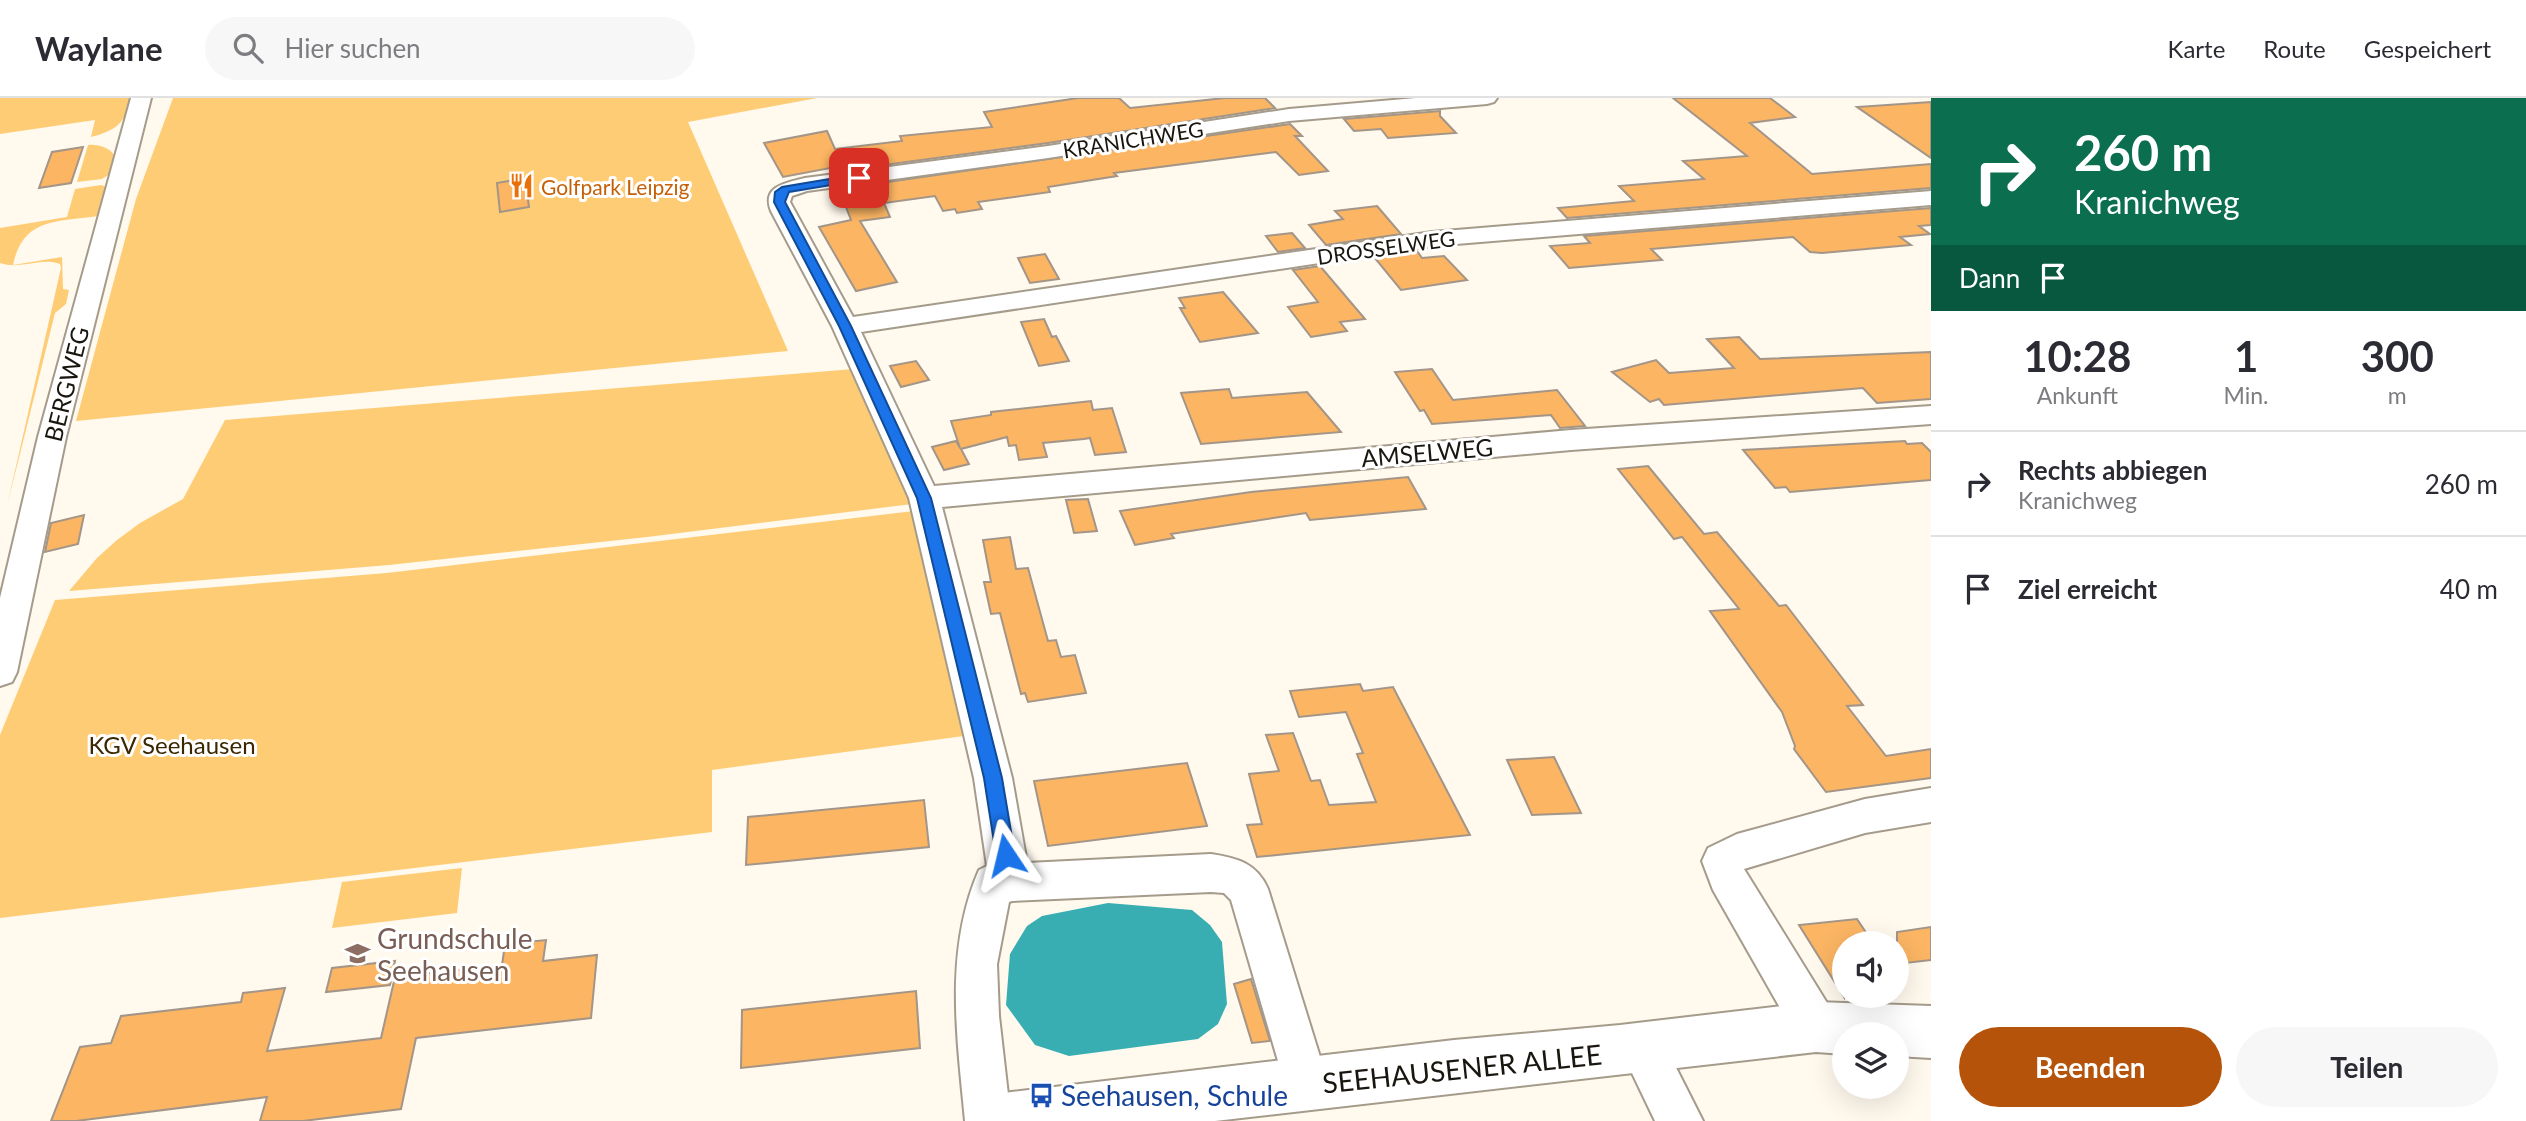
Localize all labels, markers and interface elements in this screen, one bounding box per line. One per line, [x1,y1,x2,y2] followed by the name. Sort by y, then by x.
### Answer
[205,17,695,80] search box
[35,28,163,68] text: Waylane
[229,29,267,67] icon: search
[285,32,421,64] text: Hier suchen
[2168,34,2225,63] text: Karte
[2263,34,2326,63] text: Route
[2364,34,2491,63] text: Gespeichert
[1061,116,1205,162] street label: KRANICHWEG
[2074,123,2212,181] text: 260 m
[1959,126,2050,217] icon: right
[829,148,889,208] pin
[840,159,878,197] icon: arrive
[507,172,535,200] restaurant icon: Golfpark Leipzig
[541,174,690,199] place label: Golfpark Leipzig
[2074,182,2240,221] text: Kranichweg
[1315,225,1457,269] street label: DROSSELWEG
[2034,259,2072,297] icon: arrive
[1959,262,2020,294] text: Dann
[38,323,94,445] street label: BERGWEG
[2023,331,2131,381] text: 10:28
[2234,331,2258,381] text: 1
[2361,331,2434,381] text: 300
[2037,381,2118,409] text: Ankunft
[2224,381,2269,409] text: Min.
[2388,381,2407,409] text: m
[1360,432,1494,472] street label: AMSELWEG
[2018,454,2207,486] text: Rechts abbiegen
[1959,465,1997,503] icon: right
[2425,468,2498,500] text: 260 m
[2018,486,2137,514] text: Kranichweg
[1959,570,1997,608] icon: arrive
[2018,573,2157,605] text: Ziel erreicht
[2440,573,2498,605] text: 40 m
[88,730,256,759] park label: KGV Seehausen
[969,818,1043,892] position arrow
[377,921,532,987] place label: Grundschule Seehausen
[1832,931,1909,1099] map controls
[1832,931,1909,1008] button: sound
[343,940,371,968] school or university icon: Grundschule Seehausen
[1832,1022,1909,1099] button: layers
[1959,1027,2222,1107] button: Beenden
[2236,1027,2498,1107] button: Teilen
[1321,1036,1603,1100] street label: SEEHAUSENER ALLEE
[1061,1078,1288,1112] place label: Seehausen, Schule
[1027,1081,1055,1109] bus stop icon: Seehausen, Schule

